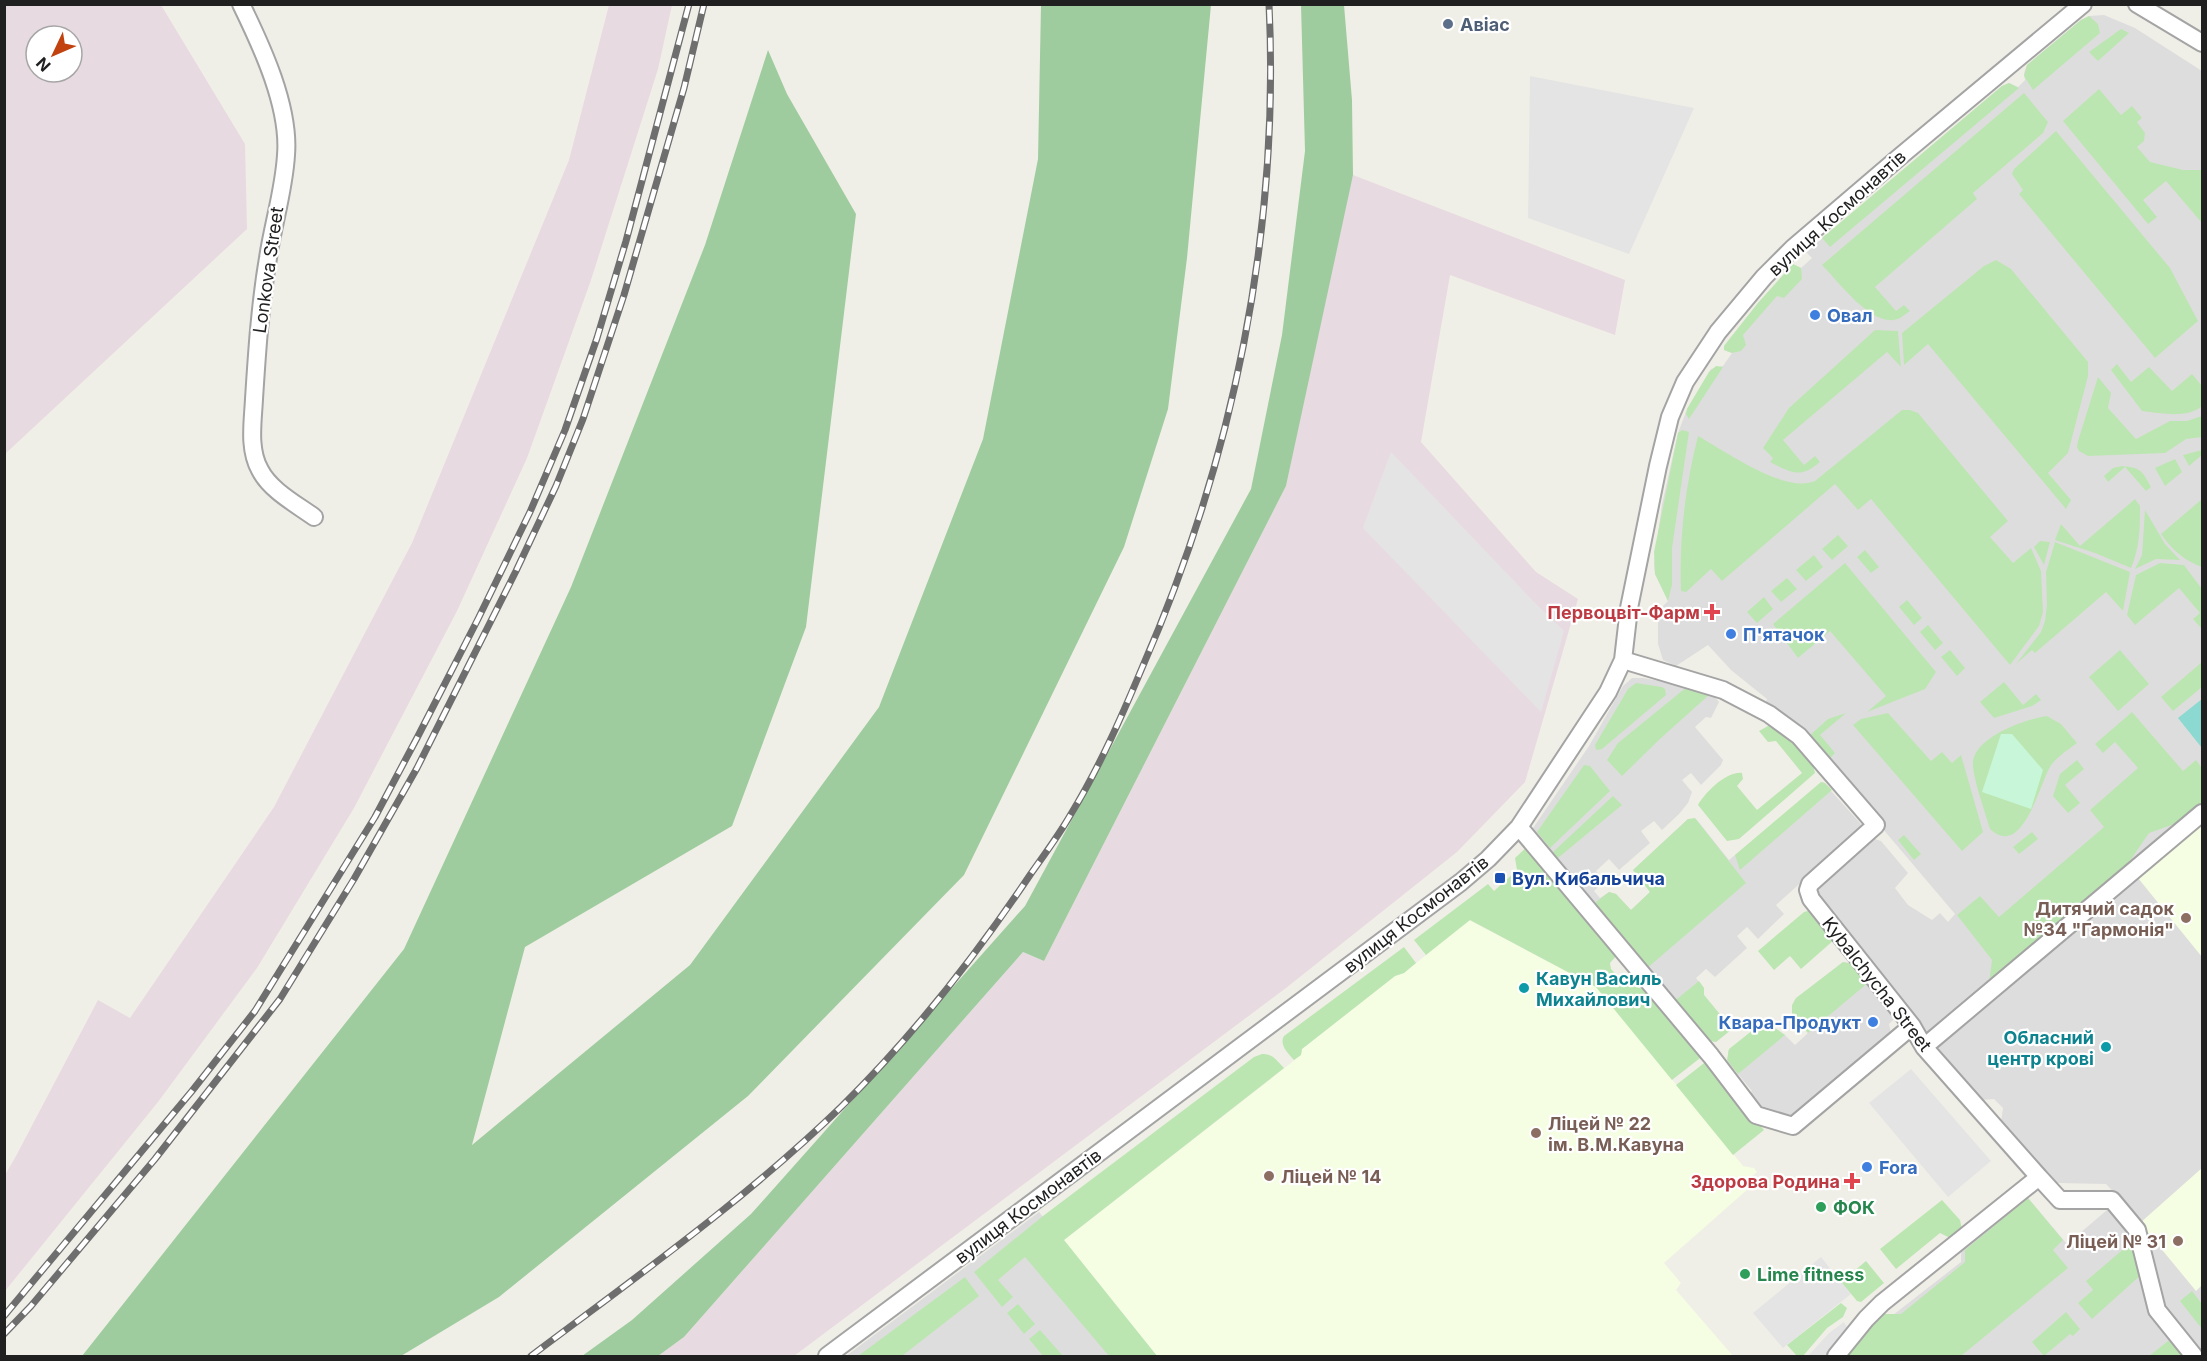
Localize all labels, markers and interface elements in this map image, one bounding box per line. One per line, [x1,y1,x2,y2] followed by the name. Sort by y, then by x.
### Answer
[1460,14,1510,35] place label: Авіас
[1441,17,1455,31] marker: Авіас
[24,24,84,84] north arrow
[32,53,55,76] text: N
[1764,146,1910,280] street label: вулиця Космонавтів
[249,205,287,335] street label: Lonkova Street
[1827,305,1873,326] place label: Овал
[1808,308,1822,322] marker: Овал
[1548,602,1700,623] place label: Первоцвіт-Фарм
[1705,605,1719,619] marker: Первоцвіт-Фарм
[1743,624,1825,645] place label: П'ятачок
[1724,627,1738,641] marker: П'ятачок
[1340,851,1492,977] street label: вулиця Космонавтів
[1512,868,1665,889] place label: Вул. Кибальчича
[1493,871,1507,885] marker: Вул. Кибальчича
[2024,898,2175,940] place label: Дитячий садок №34 "Гармонія"
[2179,911,2193,925] marker: Дитячий садок №34 "Гармонія"
[1818,913,1936,1055] street label: Kybalchycha Street
[1536,968,1662,1010] place label: Кавун Василь Михайлович
[1517,981,1531,995] marker: Кавун Василь Михайлович
[1718,1012,1861,1033] place label: Квара-Продукт
[1866,1015,1880,1029] marker: Квара-Продукт
[1987,1027,2094,1069] place label: Обласний центр крові
[2099,1040,2113,1054] marker: Обласний центр крові
[1548,1113,1684,1155] place label: Ліцей № 22 ім. В.М.Кавуна
[1529,1126,1543,1140] marker: Ліцей № 22 ім. В.М.Кавуна
[951,1144,1105,1268] street label: вулиця Космонавтів
[1879,1157,1918,1178] place label: Fora
[1860,1160,1874,1174] marker: Fora
[1281,1166,1381,1187] place label: Ліцей № 14
[1262,1169,1276,1183] marker: Ліцей № 14
[1690,1171,1840,1192] place label: Здорова Родина
[1845,1174,1859,1188] marker: Здорова Родина
[1833,1197,1875,1218] place label: ФОК
[1814,1200,1828,1214] marker: ФОК
[2066,1231,2166,1252] place label: Ліцей № 31
[2171,1234,2185,1248] marker: Ліцей № 31
[1757,1264,1864,1285] place label: Lime fitness
[1738,1267,1752,1281] marker: Lime fitness

